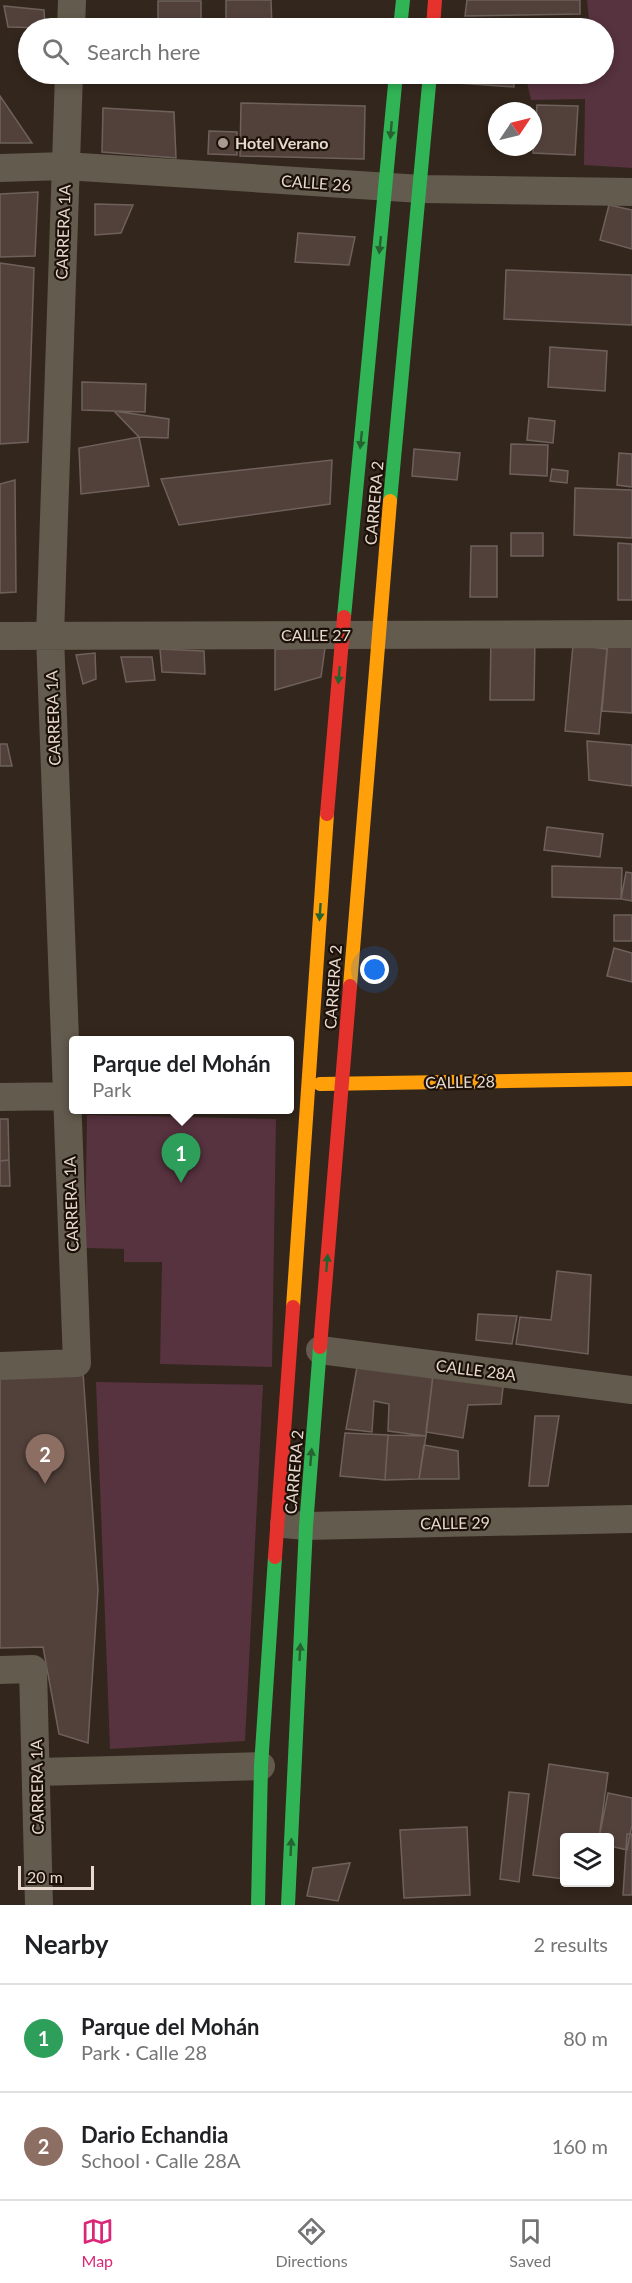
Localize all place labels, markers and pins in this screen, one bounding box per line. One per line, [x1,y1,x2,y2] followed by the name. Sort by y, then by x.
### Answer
[235,133,328,152] place label: Hotel Verano
[216,136,230,150] marker: Hotel Verano
[162,1134,201,1183] pin: 1
[26,1434,64,1484] pin: 2

